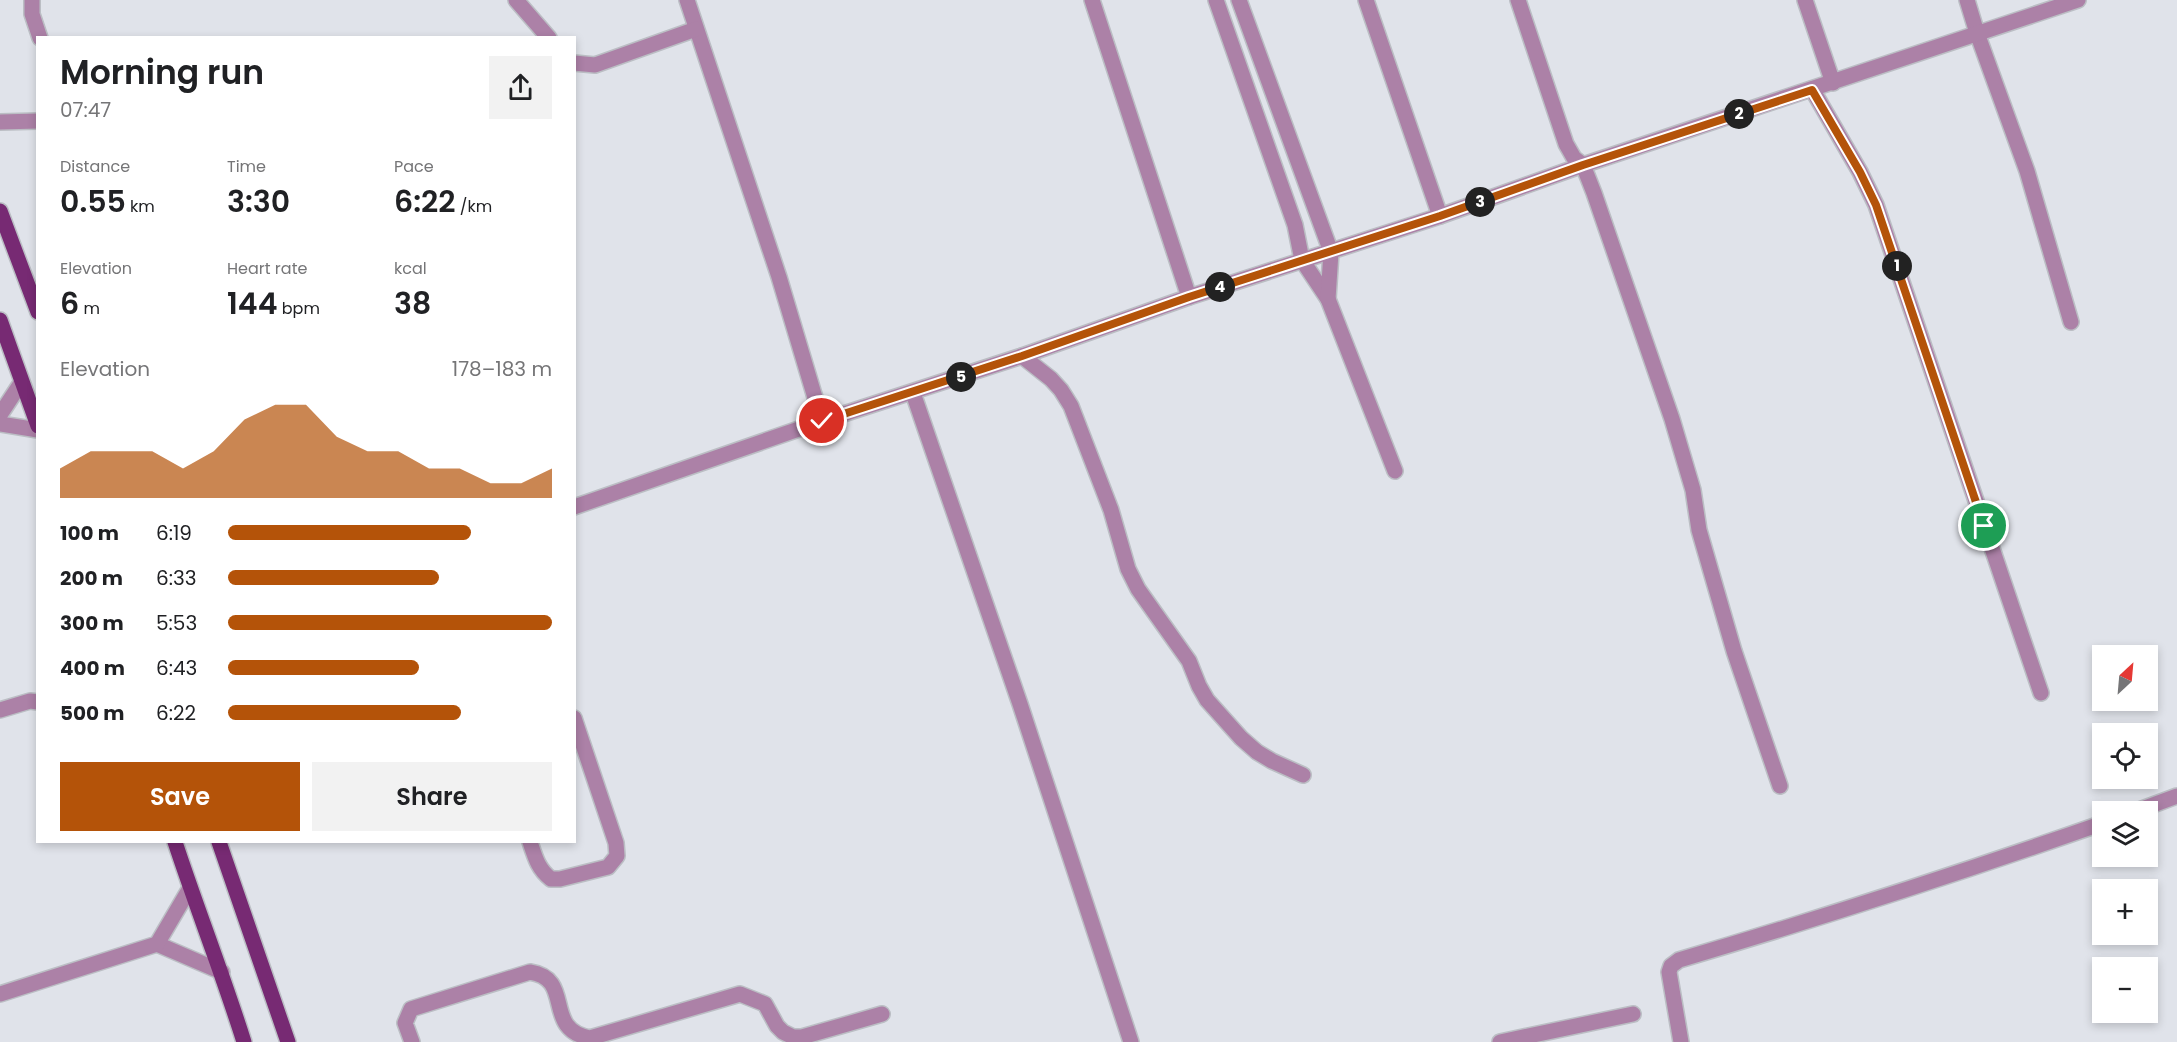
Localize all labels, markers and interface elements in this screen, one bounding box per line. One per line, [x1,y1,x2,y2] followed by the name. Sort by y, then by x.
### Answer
[60,49,264,96] text: Morning run
[489,56,552,119] button: share
[60,96,111,124] text: 07:47
[1724,99,1754,129] pin: 2
[1734,102,1744,125] text: 2
[60,155,130,178] text: Distance
[227,155,266,178] text: Time
[394,155,434,178] text: Pace
[60,180,126,223] text: 0.55
[227,180,290,223] text: 3:30
[394,180,456,223] text: 6:22
[1465,187,1495,217] pin: 3
[1475,190,1485,213] text: 3
[126,195,155,218] text: km
[456,195,492,218] text: /km
[1882,251,1912,281] pin: 1
[1894,254,1900,277] text: 1
[60,257,132,280] text: Elevation
[227,257,307,280] text: Heart rate
[394,257,427,280] text: kcal
[1205,272,1235,302] pin: 4
[1215,275,1225,298] text: 4
[60,282,79,325] text: 6
[227,282,278,325] text: 144
[394,282,431,325] text: 38
[79,297,100,320] text: m
[278,297,320,320] text: bpm
[60,355,150,383] text: Elevation
[452,355,552,383] text: 178–183 m
[946,362,976,392] pin: 5
[956,365,966,388] text: 5
[796,395,847,446] pin
[805,404,838,437] icon: check
[1958,500,2009,551] pin
[1967,509,2000,542] icon: arrive
[60,519,119,547] text: 100 m
[156,519,192,547] text: 6:19
[60,564,123,592] text: 200 m
[156,564,197,592] text: 6:33
[60,609,124,637] text: 300 m
[156,609,197,637] text: 5:53
[2092,645,2158,711] north arrow
[2092,645,2158,1023] map controls
[60,654,125,682] text: 400 m
[156,654,197,682] text: 6:43
[60,699,125,727] text: 500 m
[156,699,196,727] text: 6:22
[2092,723,2158,789] button: locate
[60,762,300,831] button: Save
[312,762,552,831] button: Share
[2092,801,2158,867] button: layers
[2092,879,2158,945] button: +
[2092,957,2158,1023] button: −

